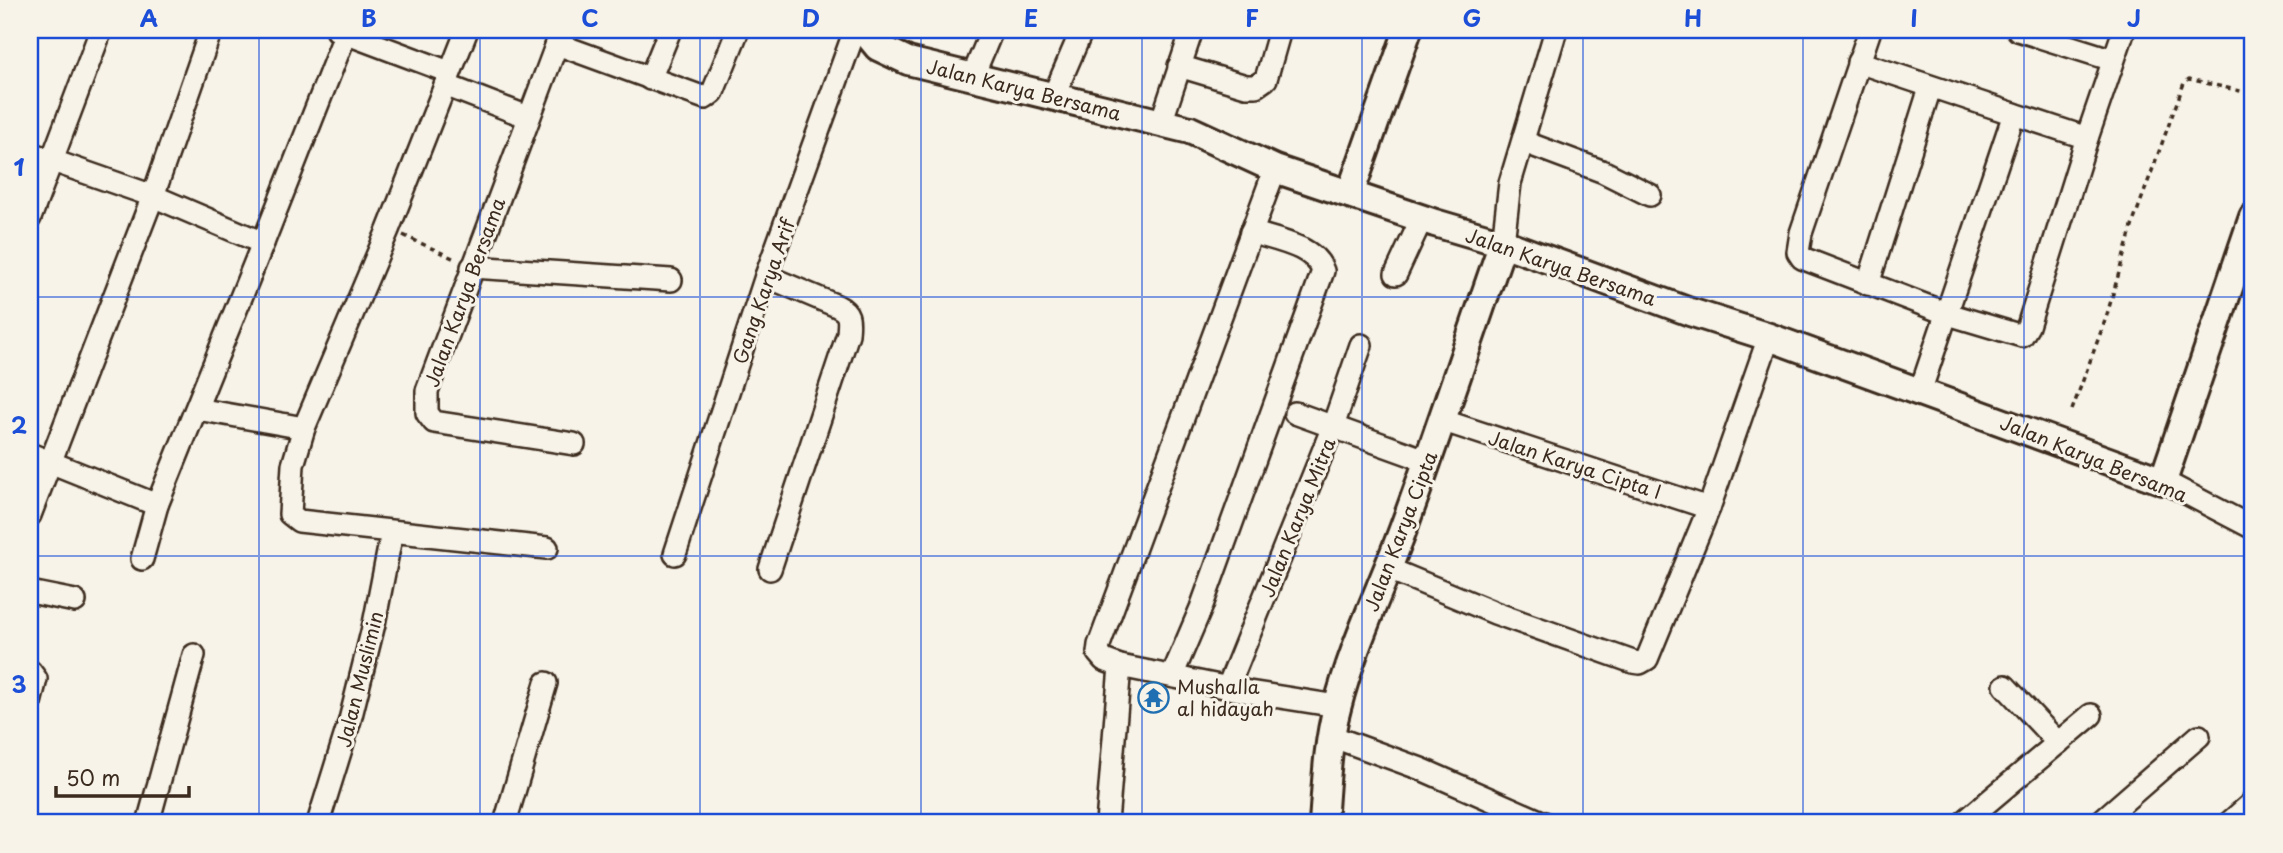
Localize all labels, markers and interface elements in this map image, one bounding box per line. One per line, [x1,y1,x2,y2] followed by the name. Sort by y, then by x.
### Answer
[140,0,158,35] text: A
[361,0,377,35] text: B
[581,0,599,35] text: C
[802,0,820,35] text: D
[1024,0,1038,35] text: E
[1245,0,1259,35] text: F
[1463,0,1481,35] text: G
[1684,0,1702,35] text: H
[1910,0,1918,35] text: I
[2127,0,2141,35] text: J
[924,51,1124,127] street label: Jalan Karya Bersama
[14,149,25,184] text: 1
[417,193,511,391] street label: Jalan Karya Bersama
[725,213,801,367] street label: Gang Karya Arif
[1462,220,1660,312] street label: Jalan Karya Bersama
[11,407,27,442] text: 2
[1996,408,2192,508] street label: Jalan Karya Bersama
[1485,423,1665,505] street label: Jalan Karya Cipta I
[1252,433,1342,601] street label: Jalan Karya Mitra
[1357,447,1443,615] street label: Jalan Karya Cipta
[329,608,389,750] street label: Jalan Muslimin
[11,666,27,701] text: 3
[1177,672,1274,722] place label: Mushalla al hidayah
[1137,680,1171,714] temple icon: Mushalla al hidayah
[56,755,189,799] scale bar
[66,761,120,793] text: 50 m

